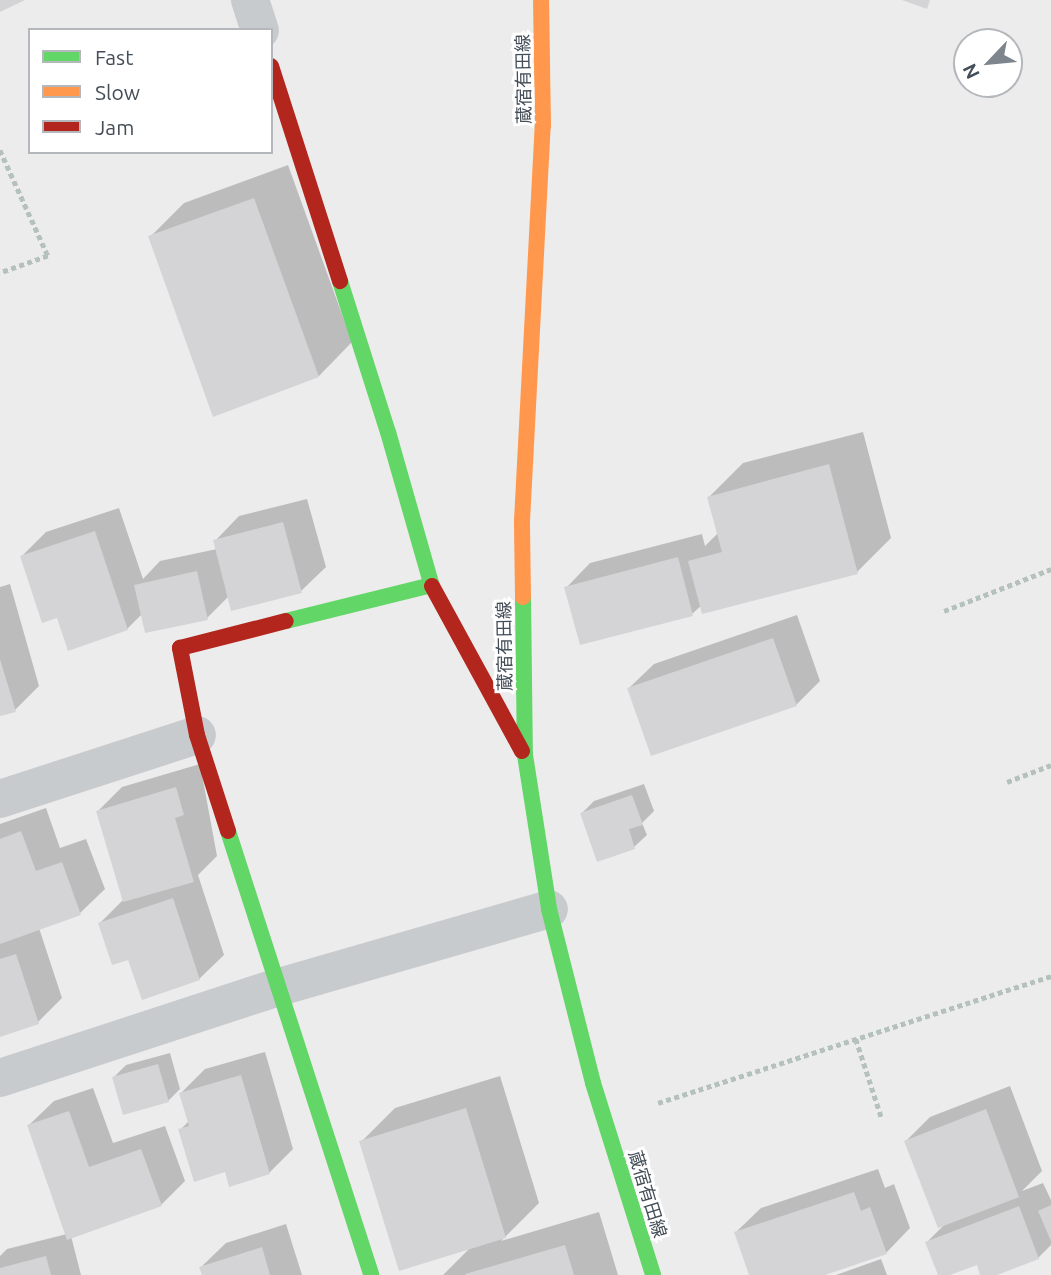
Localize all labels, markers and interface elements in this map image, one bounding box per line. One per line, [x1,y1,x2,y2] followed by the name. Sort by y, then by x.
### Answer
[28,28,273,154] legend
[953,28,1023,98] north arrow
[511,34,535,124] street label: 蔵宿有田線
[95,45,133,69] text: Fast
[958,60,984,83] text: N
[95,80,140,104] text: Slow
[95,115,134,139] text: Jam
[492,601,516,691] street label: 蔵宿有田線
[625,1148,671,1240] street label: 蔵宿有田線

